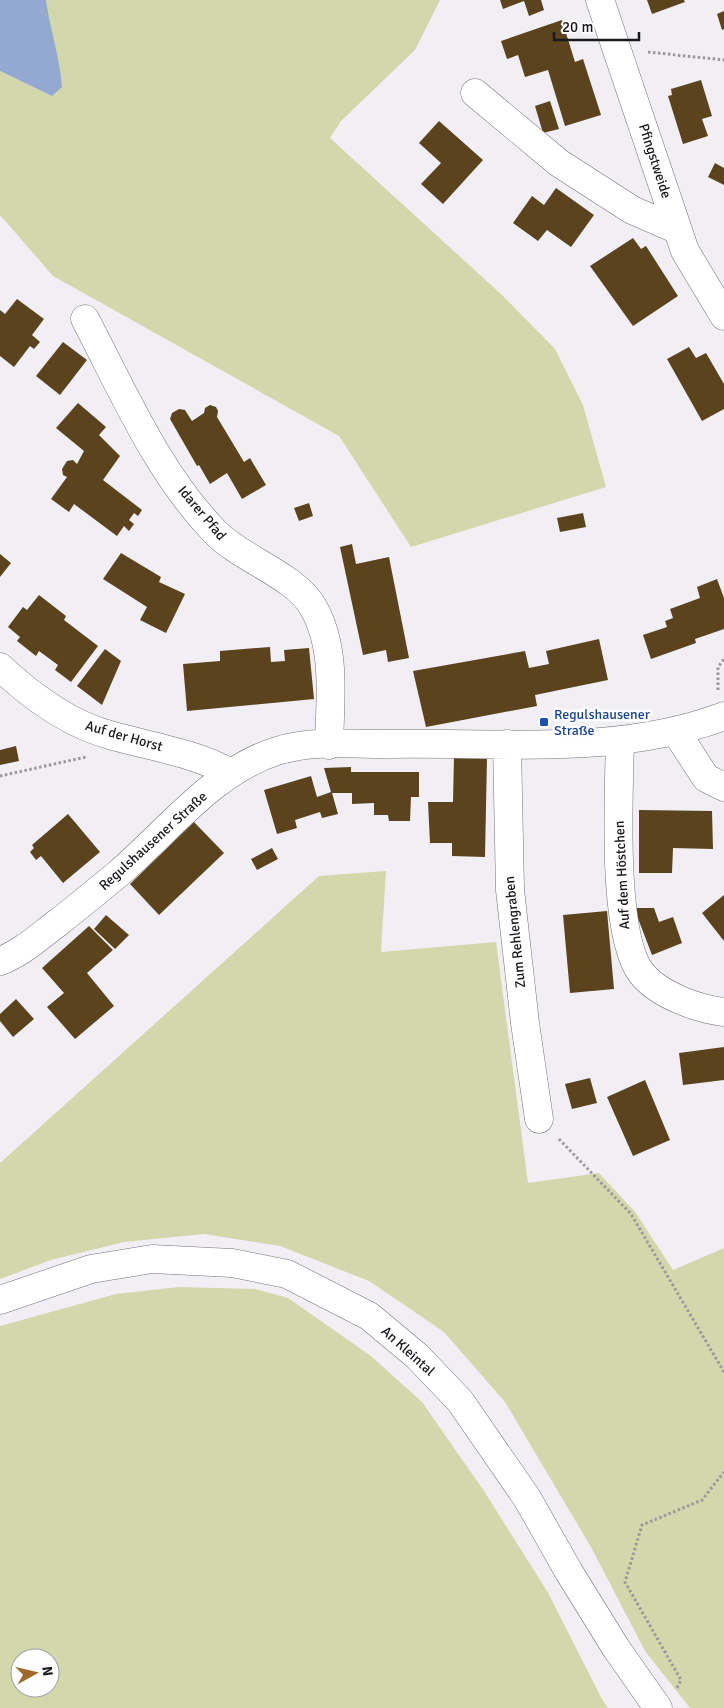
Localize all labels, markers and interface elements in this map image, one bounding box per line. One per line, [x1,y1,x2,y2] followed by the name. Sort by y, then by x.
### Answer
[554,10,639,42] scale bar
[562,18,593,36] text: 20 m
[635,122,675,200] street label: Pfingstweide
[174,482,230,544] street label: Idarer Pfad
[554,706,651,739] place label: Regulshausener Straße
[538,716,550,728] marker: Regulshausener Straße
[83,717,165,755] street label: Auf der Horst
[95,788,211,894] street label: Regulshausener Straße
[611,820,633,930] street label: Auf dem Höstchen
[501,875,529,989] street label: Zum Rehlengraben
[378,1323,438,1379] street label: An Kleintal
[10,1648,60,1698] north arrow
[38,1665,56,1677] text: N

